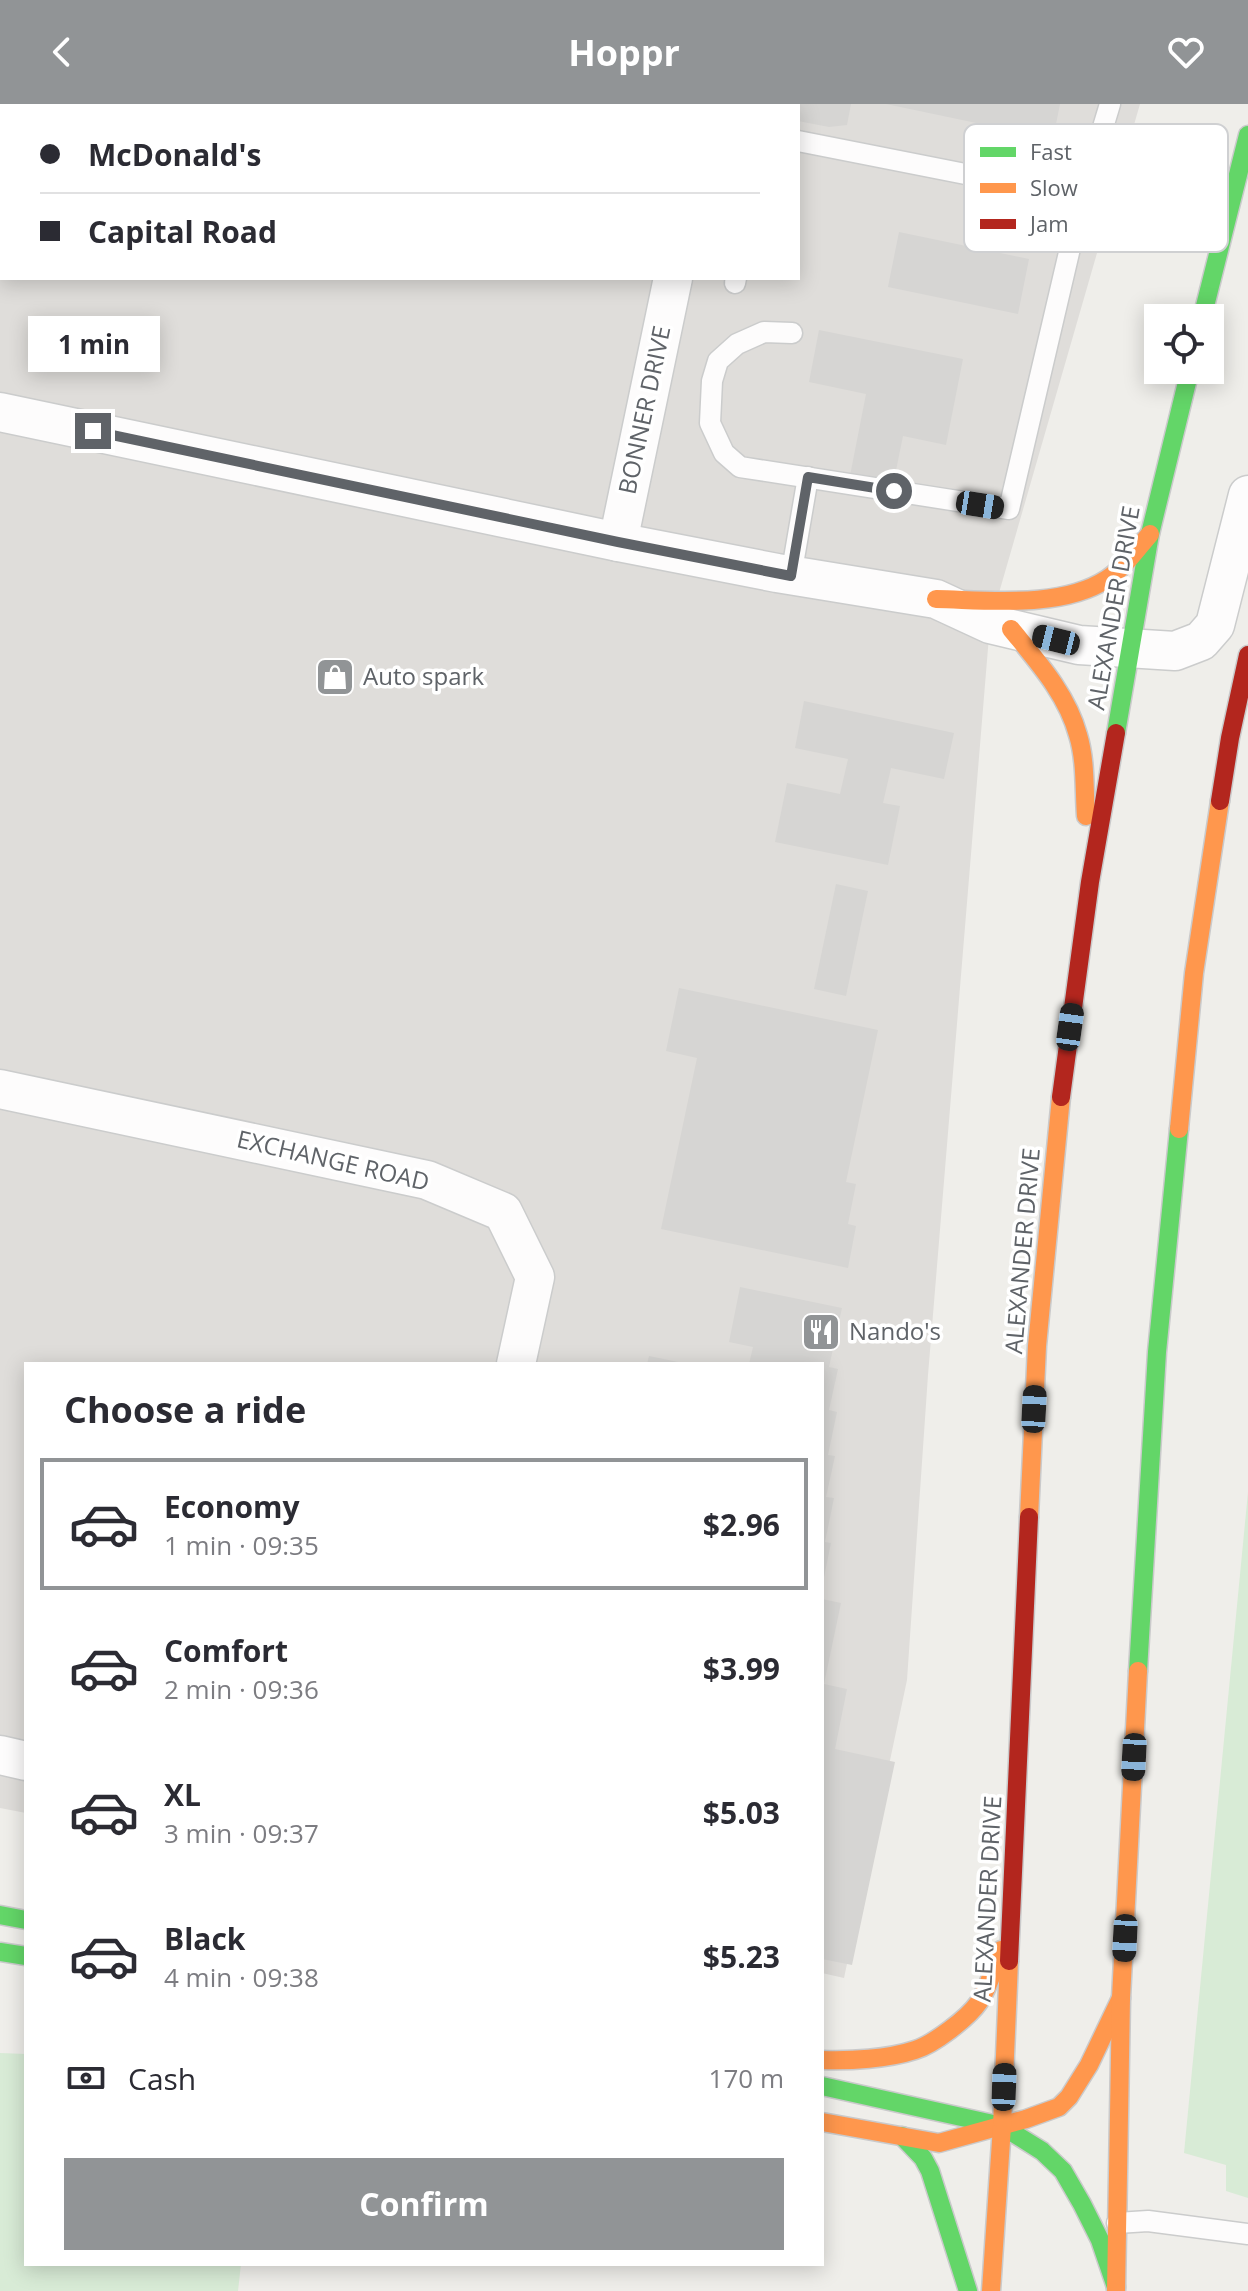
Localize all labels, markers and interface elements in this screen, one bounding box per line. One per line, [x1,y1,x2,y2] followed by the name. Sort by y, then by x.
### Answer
[568,28,680,77] text: Hoppr
[40,30,84,74] icon: back
[1164,30,1208,74] icon: heart
[964,124,1228,252] legend
[88,134,261,175] text: McDonald's
[1030,136,1072,166] text: Fast
[1030,172,1078,202] text: Slow
[1028,208,1069,238] text: Jam
[88,211,277,252] text: Capital Road
[1144,304,1224,384] map controls
[1144,304,1224,384] button: locate
[27,315,159,371] callout: 1 min
[610,322,677,497] street label: BONNER DRIVE
[58,326,130,362] text: 1 min
[75,413,111,449] route end
[876,473,912,509] route start
[954,489,1006,521] car
[1078,503,1147,712] street label: ALEXANDER DRIVE
[1030,623,1082,657] car
[314,656,356,698] shop icon: Auto spark
[363,659,484,692] place label: Auto spark
[1055,1002,1085,1052] car
[234,1121,433,1198] street label: EXCHANGE ROAD
[996,1147,1047,1355] street label: ALEXANDER DRIVE
[800,1311,842,1353] restaurant icon: Nando's
[849,1314,941,1347] place label: Nando's
[1021,1384,1047,1434] car
[64,1385,306,1434] text: Choose a ride
[164,1486,300,1527] text: Economy
[68,1488,140,1560] icon: car
[703,1504,780,1545] text: $2.96
[164,1527,319,1563] text: 1 min · 09:35
[164,1630,288,1671] text: Comfort
[68,1632,140,1704] icon: car
[703,1648,780,1689] text: $3.99
[164,1671,319,1707] text: 2 min · 09:36
[1121,1732,1147,1782] car
[164,1774,201,1815] text: XL
[68,1776,140,1848] icon: car
[703,1792,780,1833] text: $5.03
[965,1795,1008,2003] street label: ALEXANDER DRIVE
[164,1815,319,1851] text: 3 min · 09:37
[1112,1913,1138,1963] car
[164,1918,245,1959] text: Black
[68,1920,140,1992] icon: car
[703,1936,780,1977] text: $5.23
[164,1959,319,1995] text: 4 min · 09:38
[64,2056,108,2100] icon: cash
[128,2058,196,2099] text: Cash
[709,2060,784,2096] text: 170 m
[991,2063,1017,2111] car
[64,2158,784,2250] button: Confirm

